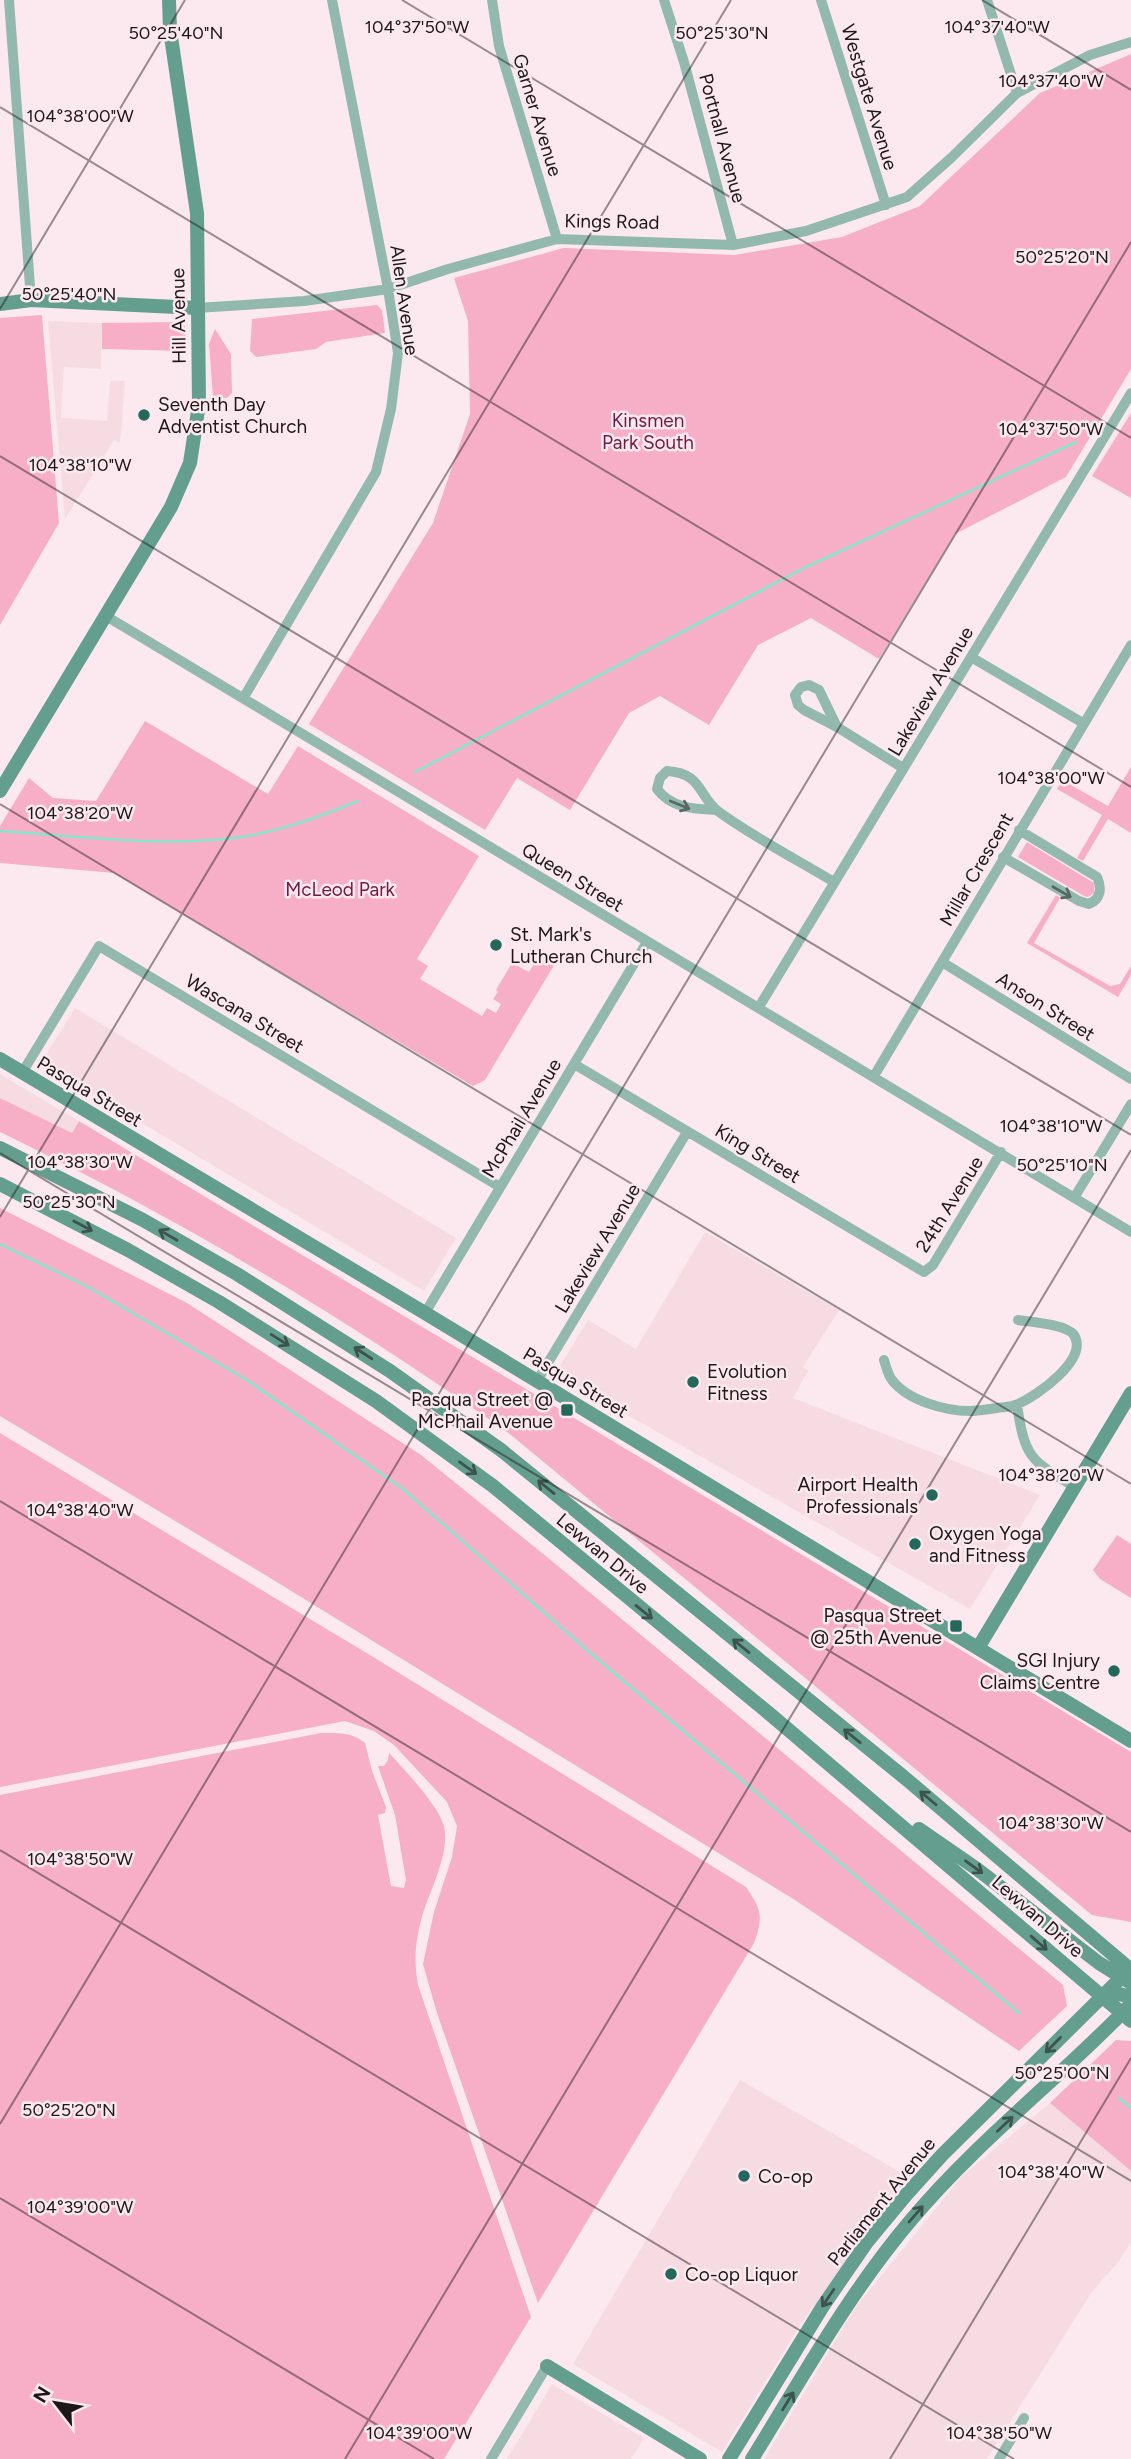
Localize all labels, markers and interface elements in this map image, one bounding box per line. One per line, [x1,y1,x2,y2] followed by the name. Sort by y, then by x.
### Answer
[365,16,470,38] text: 104°37'50"W
[944,16,1051,38] text: 104°37'40"W
[129,22,223,44] text: 50°25'40"N
[675,22,769,44] text: 50°25'30"N
[836,22,903,173] street label: Westgate Avenue
[508,51,567,179] street label: Garner Avenue
[998,70,1105,92] text: 104°37'40"W
[694,71,751,205] street label: Portnall Avenue
[26,105,134,127] text: 104°38'00"W
[564,209,660,234] street label: Kings Road
[385,243,424,357] street label: Allen Avenue
[1015,246,1109,268] text: 50°25'20"N
[166,268,191,364] street label: Hill Avenue
[22,283,116,305] text: 50°25'40"N
[158,393,307,438] place label: Seventh Day Adventist Church
[136,407,152,423] marker: Seventh Day Adventist Church
[602,409,694,454] park label: Kinsmen Park South
[999,418,1104,440] text: 104°37'50"W
[28,454,132,476] text: 104°38'10"W
[883,622,978,760] street label: Lakeview Avenue
[997,767,1105,789] text: 104°38'00"W
[669,799,691,812] one-way arrow
[27,802,134,824] text: 104°38'20"W
[935,808,1018,930] street label: Millar Crescent
[518,838,628,917] street label: Queen Street
[285,878,396,901] park label: McLeod Park
[1052,885,1072,899] one-way arrow
[510,923,652,968] place label: St. Mark's Lutheran Church
[488,937,504,953] marker: St. Mark's Lutheran Church
[992,967,1099,1046] street label: Anson Street
[181,969,308,1058] street label: Wascana Street
[33,1051,146,1132] street label: Pasqua Street
[477,1054,566,1182] street label: McPhail Avenue
[999,1115,1103,1137] text: 104°38'10"W
[711,1119,805,1188] street label: King Street
[27,1151,134,1173] text: 104°38'30"W
[911,1152,988,1257] street label: 24th Avenue
[1016,1154,1108,1176] text: 50°25'10"N
[550,1179,645,1317] street label: Lakeview Avenue
[22,1191,116,1213] text: 50°25'30"N
[72,1220,92,1234] one-way arrow
[159,1228,179,1242] one-way arrow
[269,1333,289,1347] one-way arrow
[519,1342,632,1423] street label: Pasqua Street
[353,1346,373,1360] one-way arrow
[707,1360,787,1405] place label: Evolution Fitness
[685,1374,701,1390] marker: Evolution Fitness
[411,1388,553,1433] place label: Pasqua Street @ McPhail Avenue
[559,1402,575,1418] marker: Pasqua Street @ McPhail Avenue
[458,1461,477,1475] one-way arrow
[998,1464,1105,1486] text: 104°38'20"W
[797,1473,918,1518] place label: Airport Health Professionals
[538,1479,556,1495] one-way arrow
[924,1487,940,1503] marker: Airport Health Professionals
[27,1499,134,1521] text: 104°38'40"W
[552,1508,654,1599] street label: Lewvan Drive
[929,1522,1042,1567] place label: Oxygen Yoga and Fitness
[907,1536,923,1552] marker: Oxygen Yoga and Fitness
[635,1603,653,1619] one-way arrow
[810,1604,942,1649] place label: Pasqua Street @ 25th Avenue
[948,1618,964,1634] marker: Pasqua Street @ 25th Avenue
[733,1639,751,1654] one-way arrow
[980,1649,1100,1694] place label: SGI Injury Claims Centre
[1106,1663,1122,1679] marker: SGI Injury Claims Centre
[843,1728,861,1743] one-way arrow
[920,1791,938,1806] one-way arrow
[998,1812,1105,1834] text: 104°38'30"W
[27,1848,134,1870] text: 104°38'50"W
[964,1860,983,1875] one-way arrow
[987,1870,1088,1962] street label: Lewvan Drive
[1030,1935,1048,1950] one-way arrow
[1045,2036,1062,2053] one-way arrow
[1014,2062,1110,2084] text: 50°25'00"N
[22,2099,116,2121] text: 50°25'20"N
[996,2115,1013,2132] one-way arrow
[823,2132,940,2270] street label: Parliament Avenue
[998,2161,1105,2183] text: 104°38'40"W
[758,2165,813,2188] place label: Co-op
[736,2168,752,2184] marker: Co-op
[27,2196,134,2218] text: 104°39'00"W
[908,2205,924,2223] one-way arrow
[685,2263,798,2286] place label: Co-op Liquor
[663,2266,679,2282] marker: Co-op Liquor
[821,2288,835,2307] one-way arrow
[21,2368,91,2438] north arrow
[28,2382,55,2407] text: N
[781,2391,795,2411] one-way arrow
[366,2422,473,2444] text: 104°39'00"W
[946,2422,1053,2444] text: 104°38'50"W

